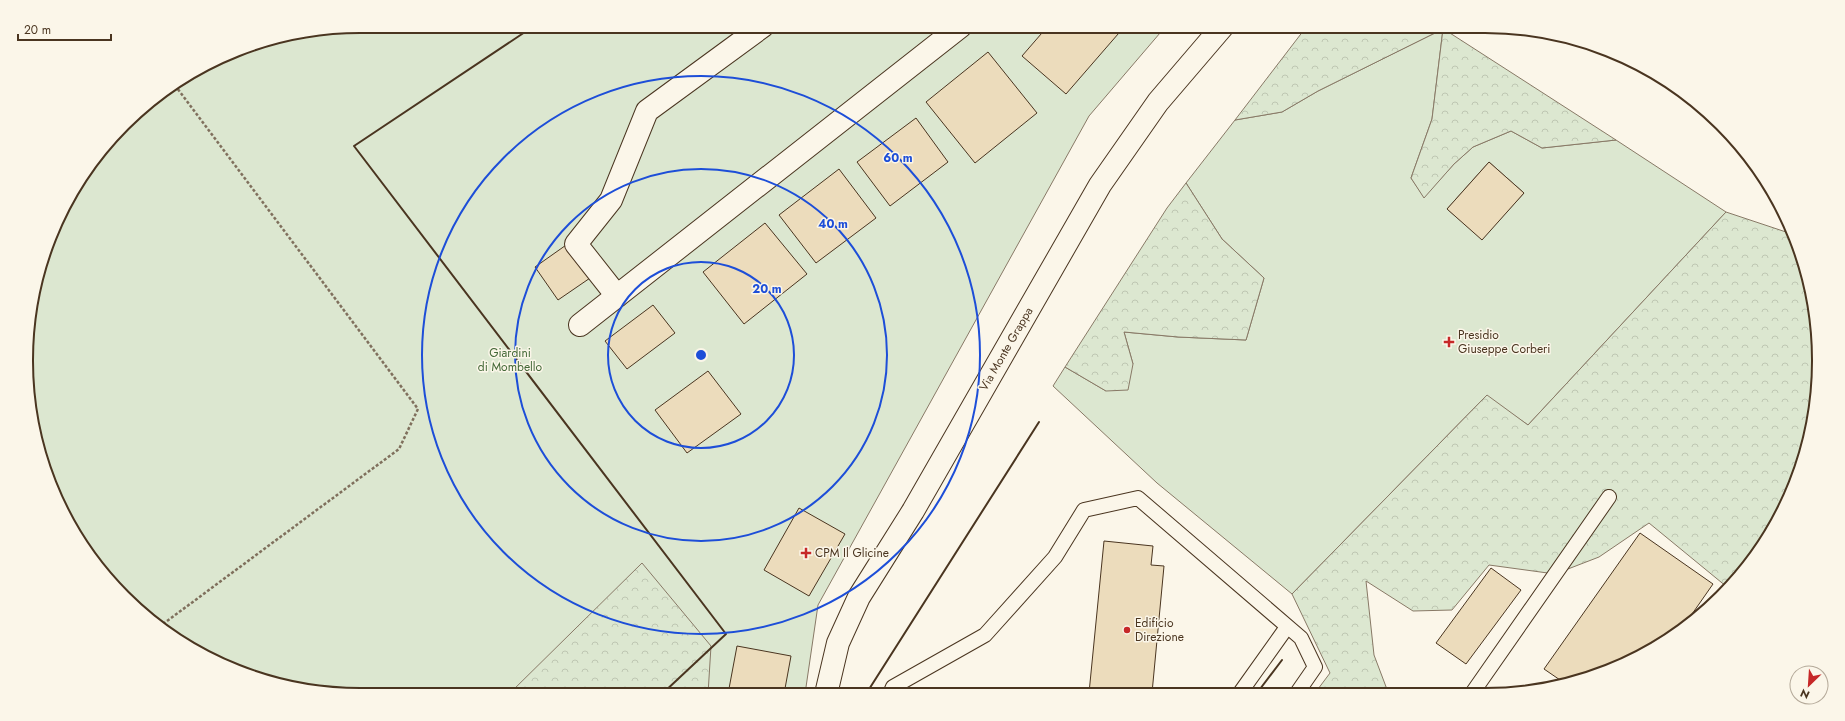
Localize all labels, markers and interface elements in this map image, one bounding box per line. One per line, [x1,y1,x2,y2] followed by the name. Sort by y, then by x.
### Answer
[18,16,111,42] scale bar
[24,21,51,39] text: 20 m
[883,149,913,167] text: 60 m
[818,215,848,233] text: 40 m
[752,280,782,298] text: 20 m
[975,303,1037,394] street label: Via Monte Grappa
[1458,326,1550,358] place label: Presidio Giuseppe Corberi
[1443,336,1455,348] marker: Presidio Giuseppe Corberi
[478,344,543,376] park label: Giardini di Mombello
[694,348,708,362] centre of rings
[815,544,889,562] place label: CPM Il Glicine
[800,547,812,559] marker: CPM Il Glicine
[1135,614,1184,646] place label: Edificio Direzione
[1122,625,1132,635] marker: Edificio Direzione
[1789,665,1829,705] north arrow
[1797,685,1812,703] text: N

